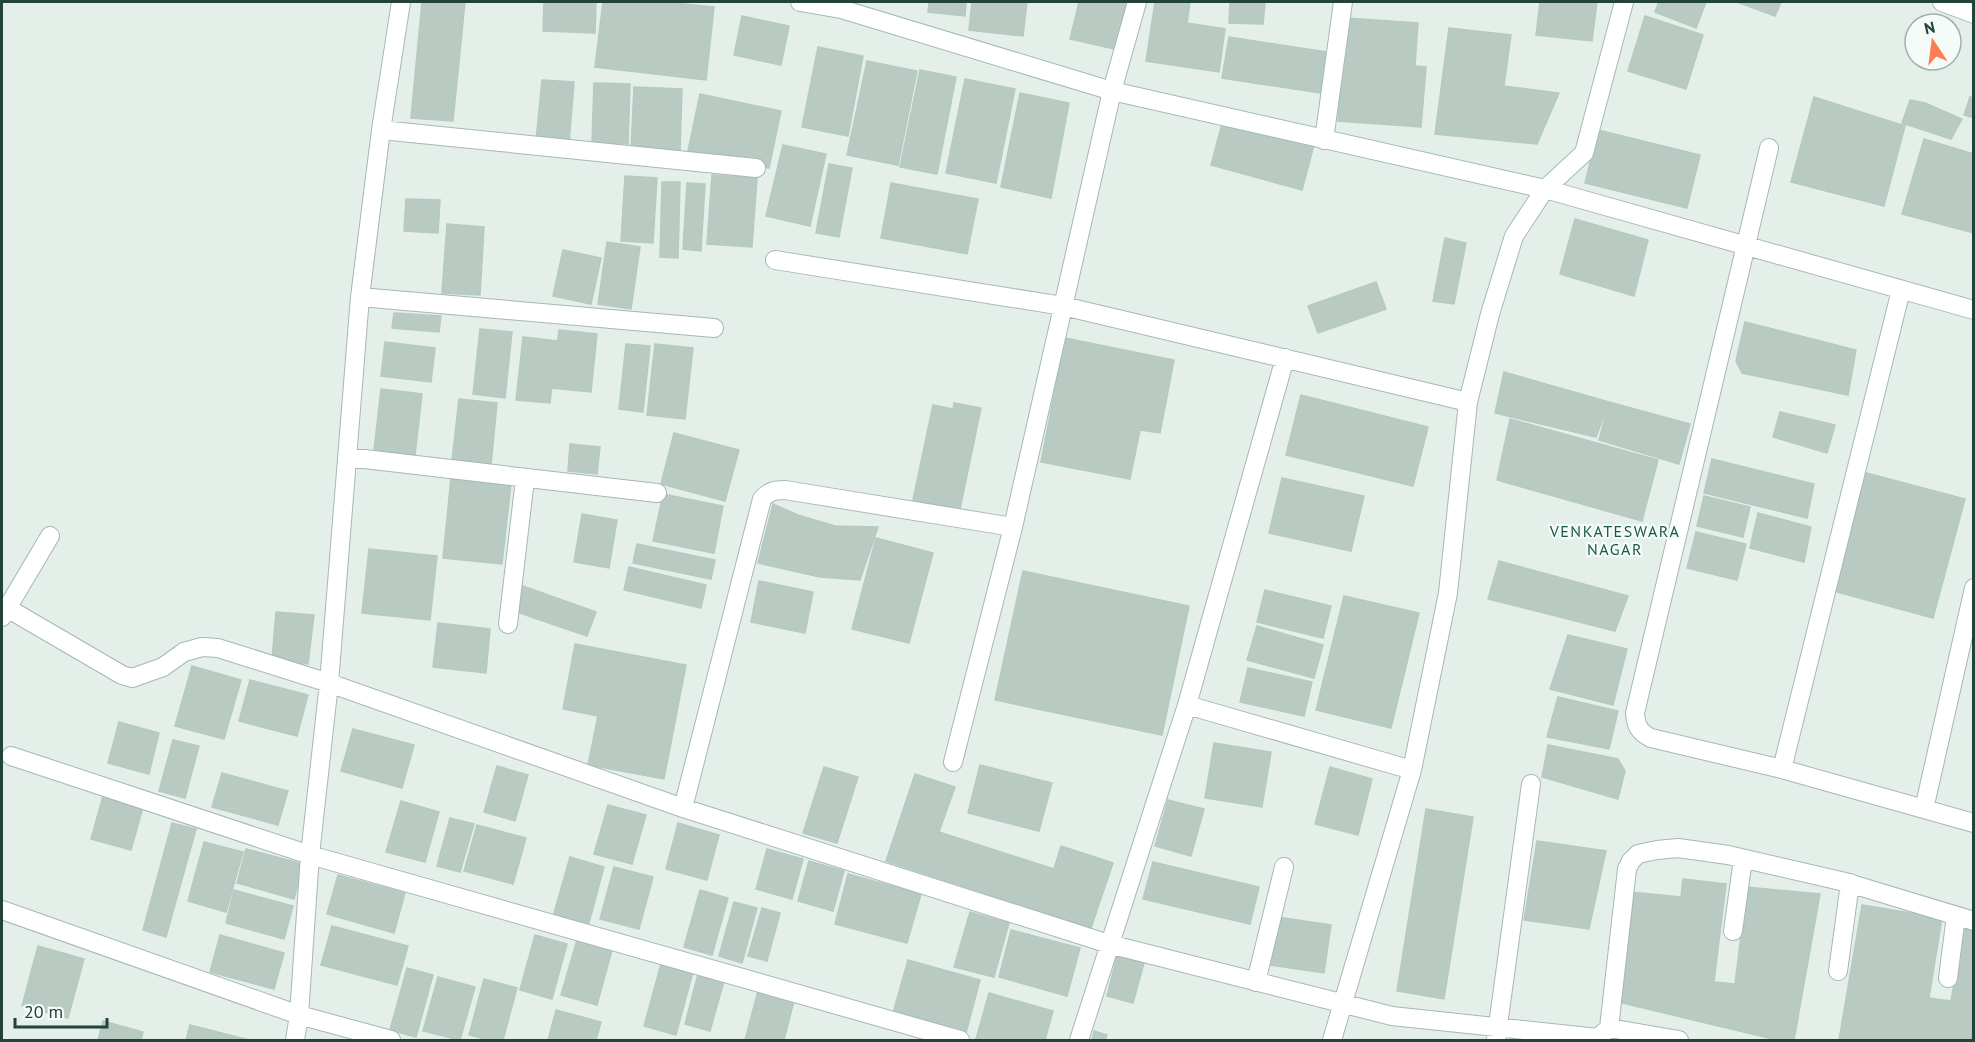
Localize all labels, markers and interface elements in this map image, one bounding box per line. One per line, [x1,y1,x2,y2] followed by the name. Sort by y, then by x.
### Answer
[1903,12,1963,72] north arrow
[1922,16,1937,38] text: N
[1549,521,1680,559] district label: VENKATESWARA NAGAR
[15,991,106,1029] scale bar
[24,1000,63,1023] text: 20 m

